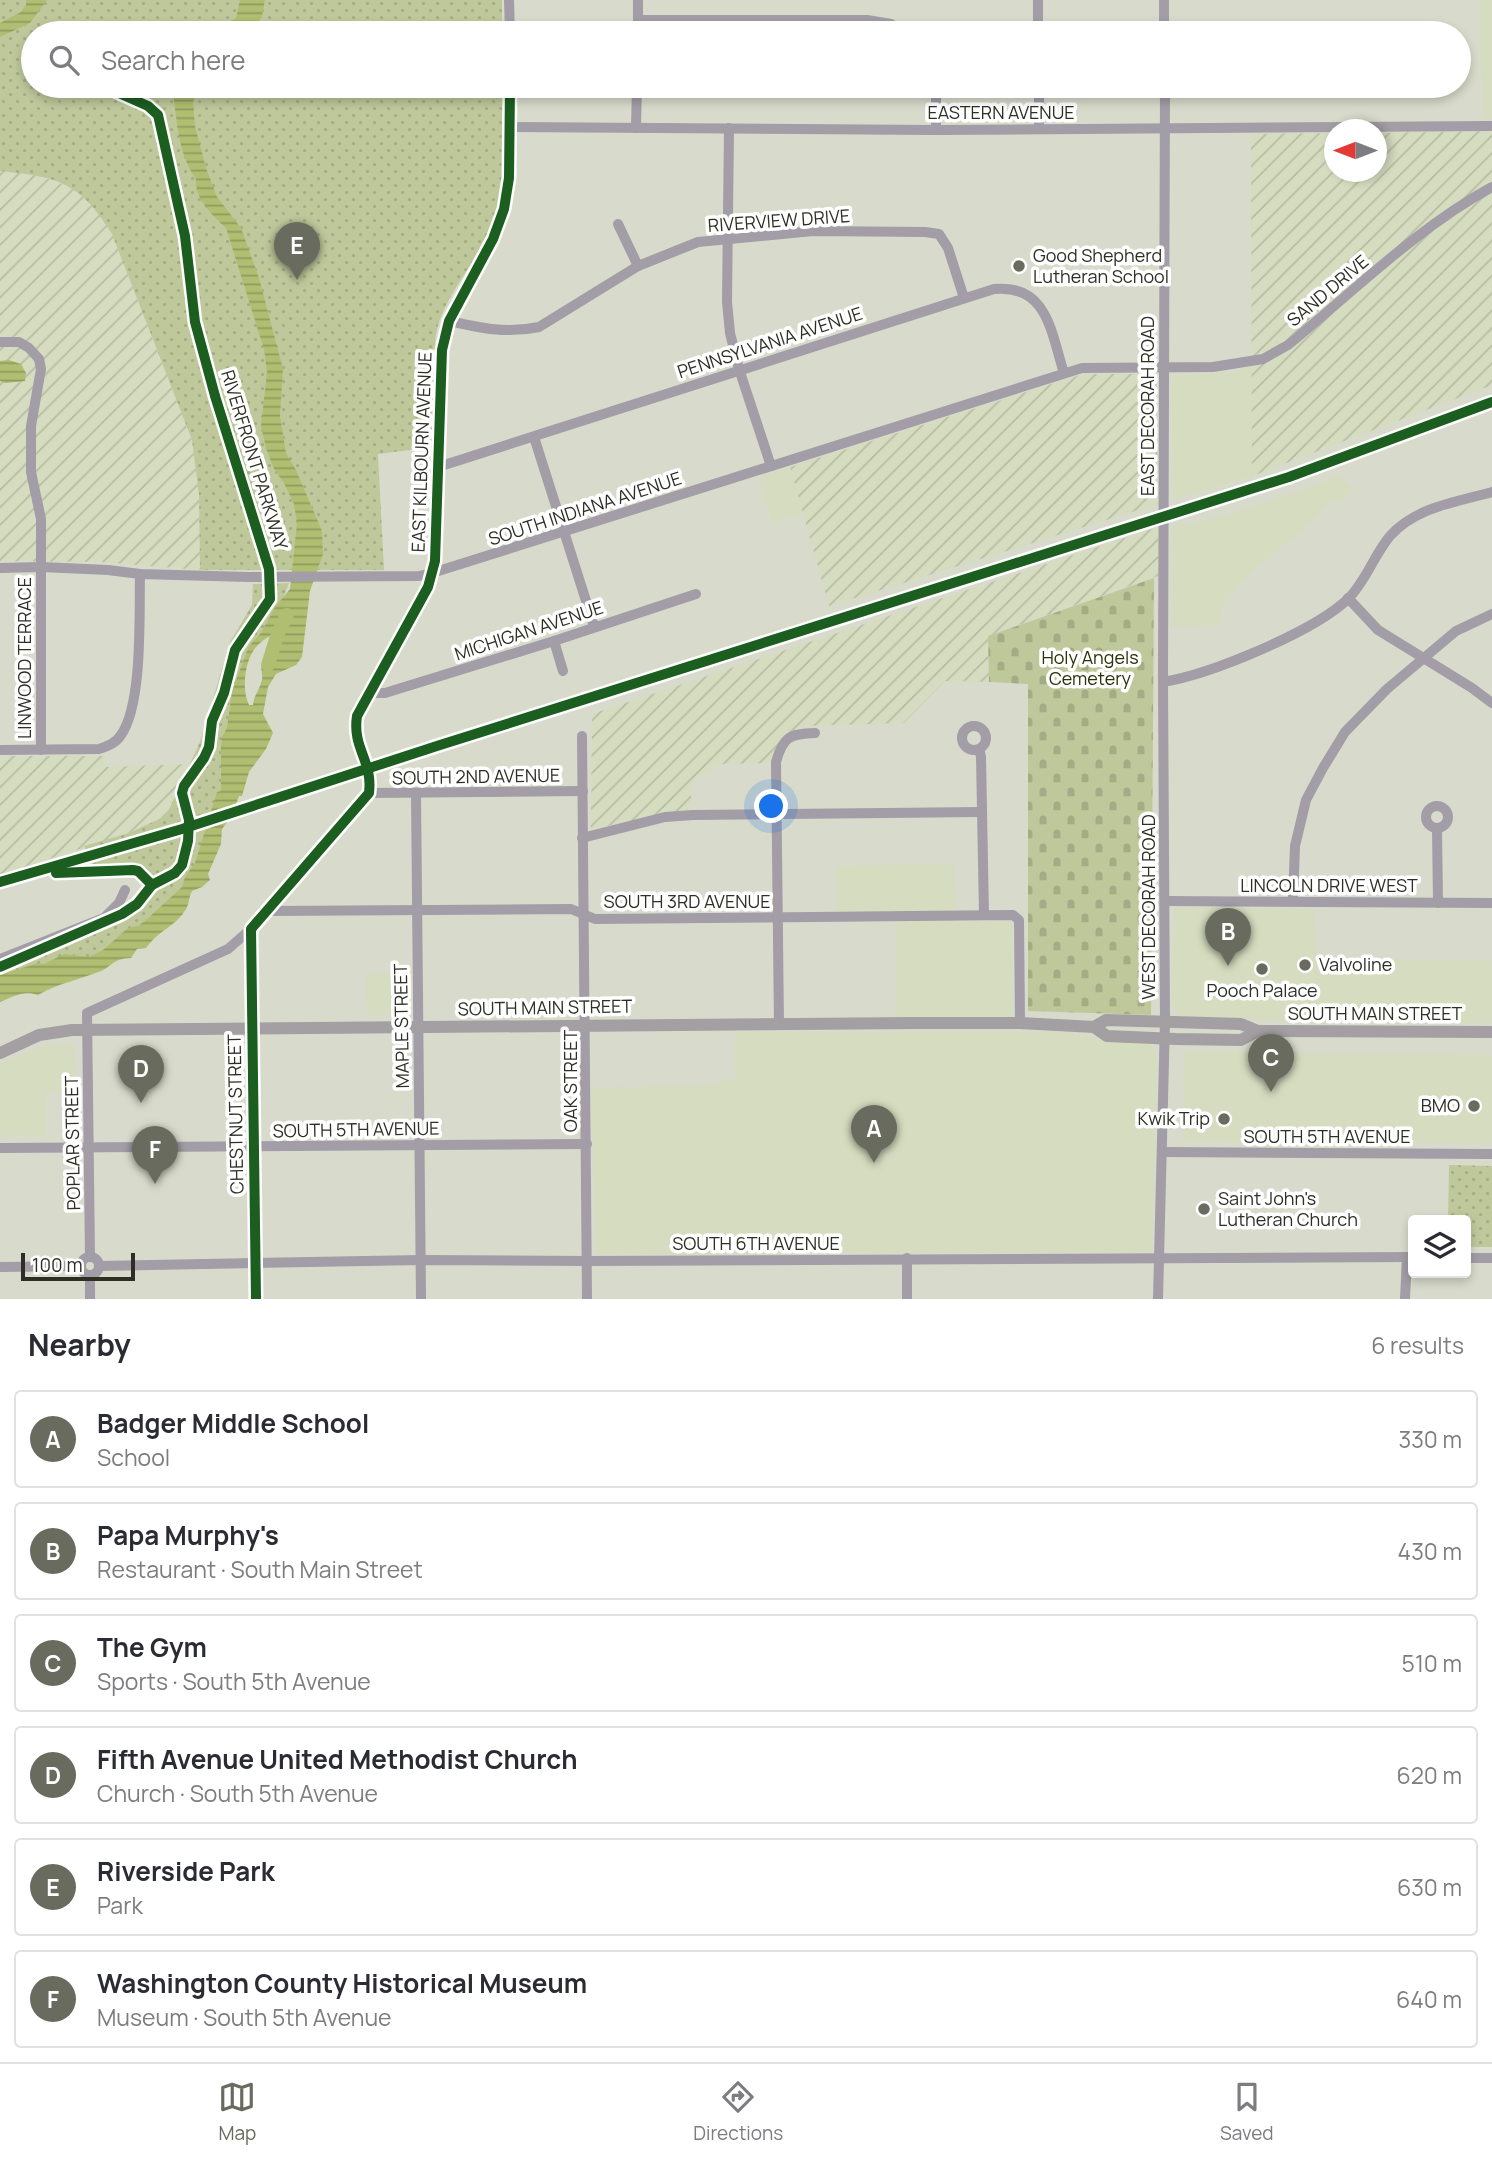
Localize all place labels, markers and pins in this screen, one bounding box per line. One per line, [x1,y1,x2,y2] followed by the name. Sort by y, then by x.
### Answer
[274,222,320,280] pin: E
[1033,243,1169,288] place label: Good Shepherd Lutheran School
[1011,258,1027,274] marker: Good Shepherd Lutheran School
[1205,908,1251,966] pin: B
[1319,952,1392,976] place label: Valvoline
[1297,957,1313,973] marker: Valvoline
[1254,961,1270,977] marker: Pooch Palace
[1206,978,1318,1002] place label: Pooch Palace
[1248,1034,1294,1092] pin: C
[118,1045,164,1103] pin: D
[1421,1093,1460,1117] place label: BMO
[1466,1098,1482,1114] marker: BMO
[851,1105,897,1163] pin: A
[1138,1106,1210,1130] place label: Kwik Trip
[1216,1111,1232,1127] marker: Kwik Trip
[132,1126,178,1184] pin: F
[1218,1186,1358,1231] place label: Saint John's Lutheran Church
[1196,1201,1212,1217] marker: Saint John's Lutheran Church

